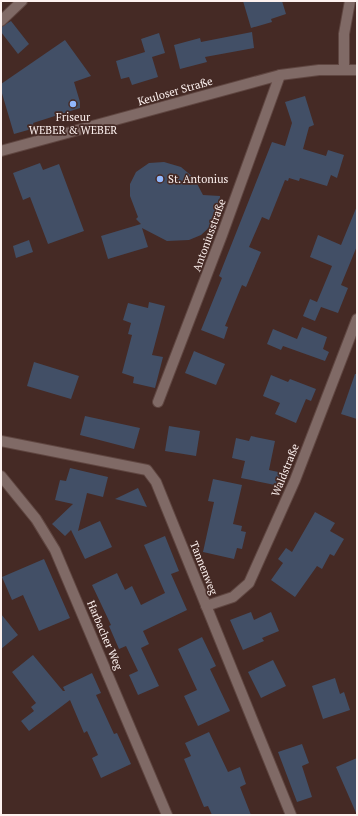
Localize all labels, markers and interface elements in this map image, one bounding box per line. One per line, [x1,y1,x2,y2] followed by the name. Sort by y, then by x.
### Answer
[136,73,215,108] street label: Keuloser Straße
[68,99,78,109] marker: Friseur WEBER & WEBER
[29,110,117,137] place label: Friseur WEBER & WEBER
[168,172,228,186] place label: St. Antonius
[155,174,165,184] marker: St. Antonius
[189,196,229,273] street label: Antoniusstraße
[268,441,302,498] street label: Waldstraße
[187,539,221,597] street label: Tannenweg
[84,598,126,672] street label: Harbacher Weg

